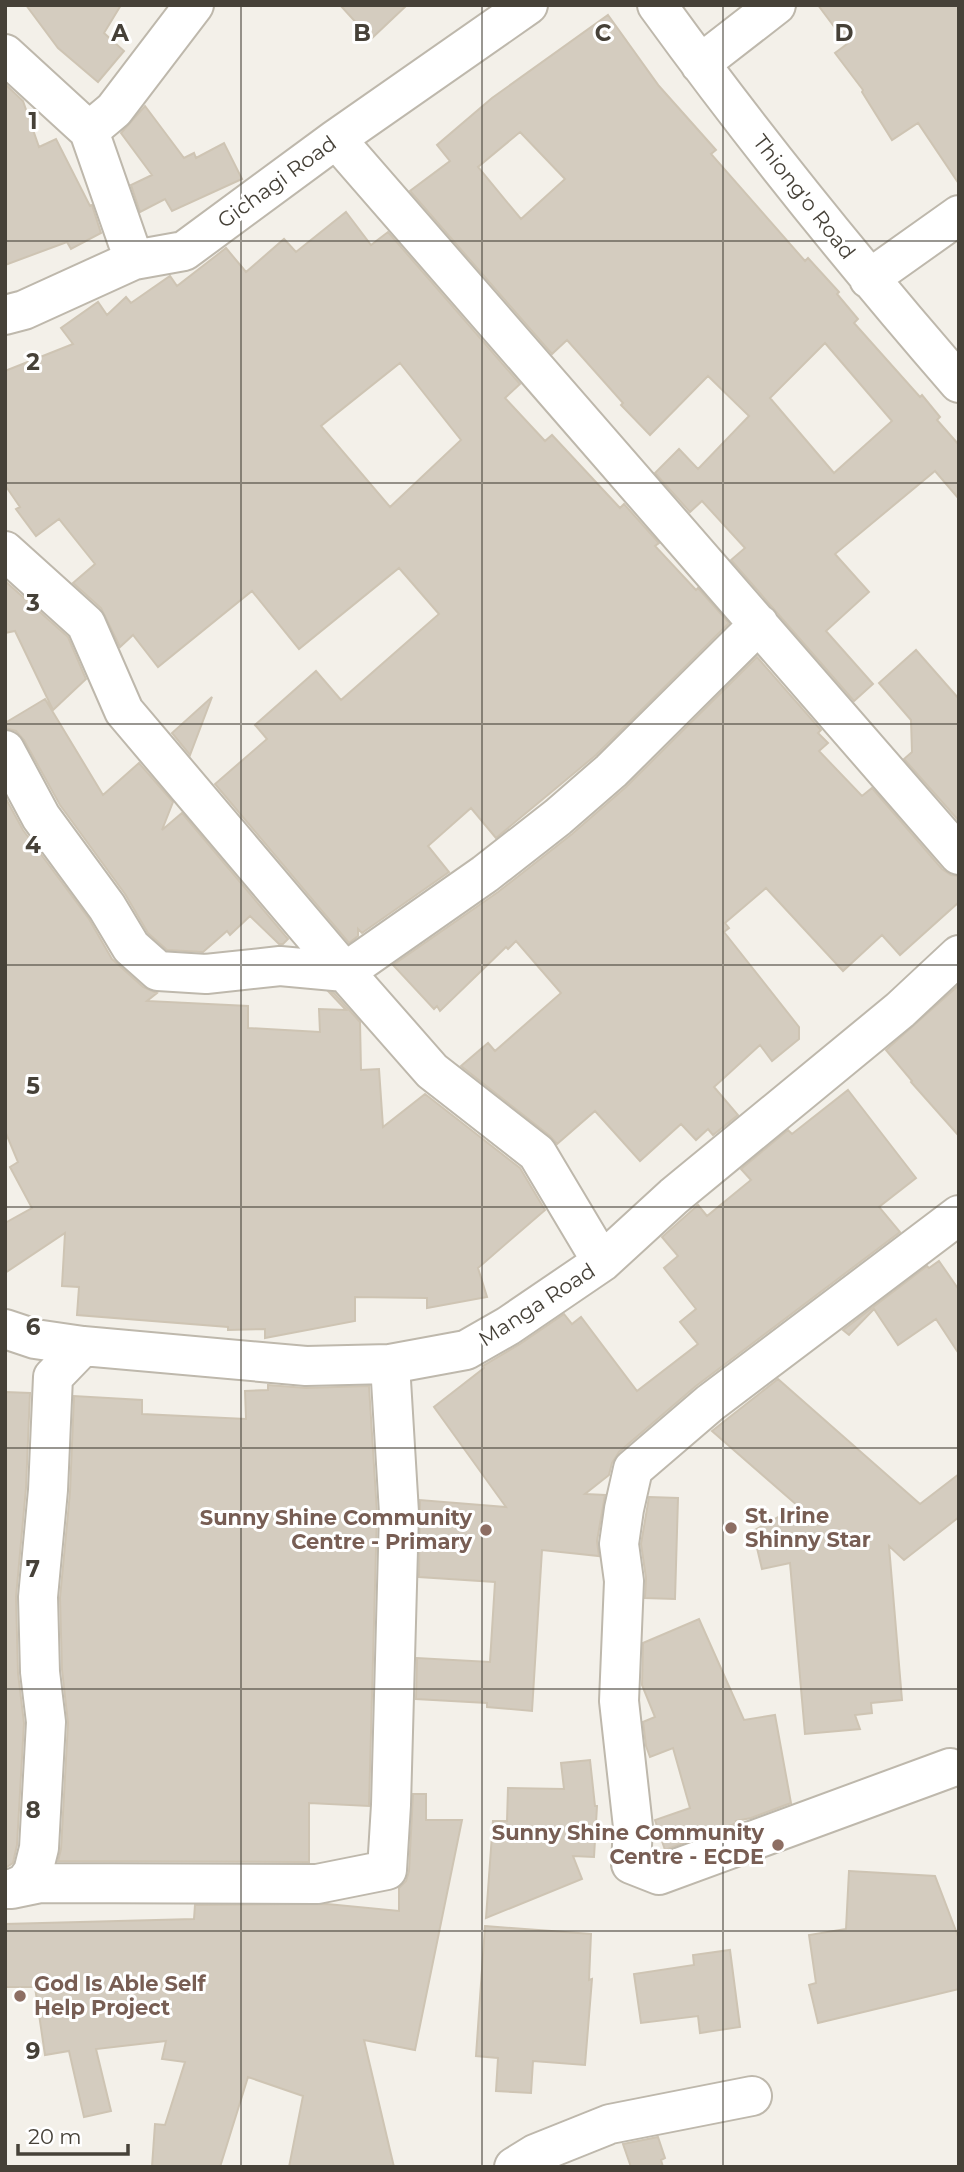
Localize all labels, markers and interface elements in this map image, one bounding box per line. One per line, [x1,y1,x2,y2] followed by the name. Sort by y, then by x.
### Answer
[110,19,129,47] text: A
[353,19,371,47] text: B
[595,19,612,47] text: C
[835,19,854,47] text: D
[28,107,38,135] text: 1
[748,129,861,264] street label: Thiong'o Road
[212,130,341,233] street label: Gichagi Road
[26,348,40,376] text: 2
[25,589,40,617] text: 3
[25,831,41,859] text: 4
[26,1072,40,1100] text: 5
[474,1258,600,1352] street label: Manga Road
[26,1313,41,1341] text: 6
[745,1503,871,1552] place label: St. Irine Shinny Star
[200,1505,472,1554] place label: Sunny Shine Community Centre - Primary
[723,1520,739,1536] marker: St. Irine Shinny Star
[478,1522,494,1538] marker: Sunny Shine Community Centre - Primary
[26,1555,40,1583] text: 7
[25,1796,41,1824] text: 8
[492,1820,764,1869] place label: Sunny Shine Community Centre - ECDE
[770,1837,786,1853] marker: Sunny Shine Community Centre - ECDE
[34,1971,206,2020] place label: God Is Able Self Help Project
[12,1988,28,2004] marker: God Is Able Self Help Project
[26,2037,40,2065] text: 9
[18,2112,128,2156] scale bar
[28,2124,82,2149] text: 20 m

